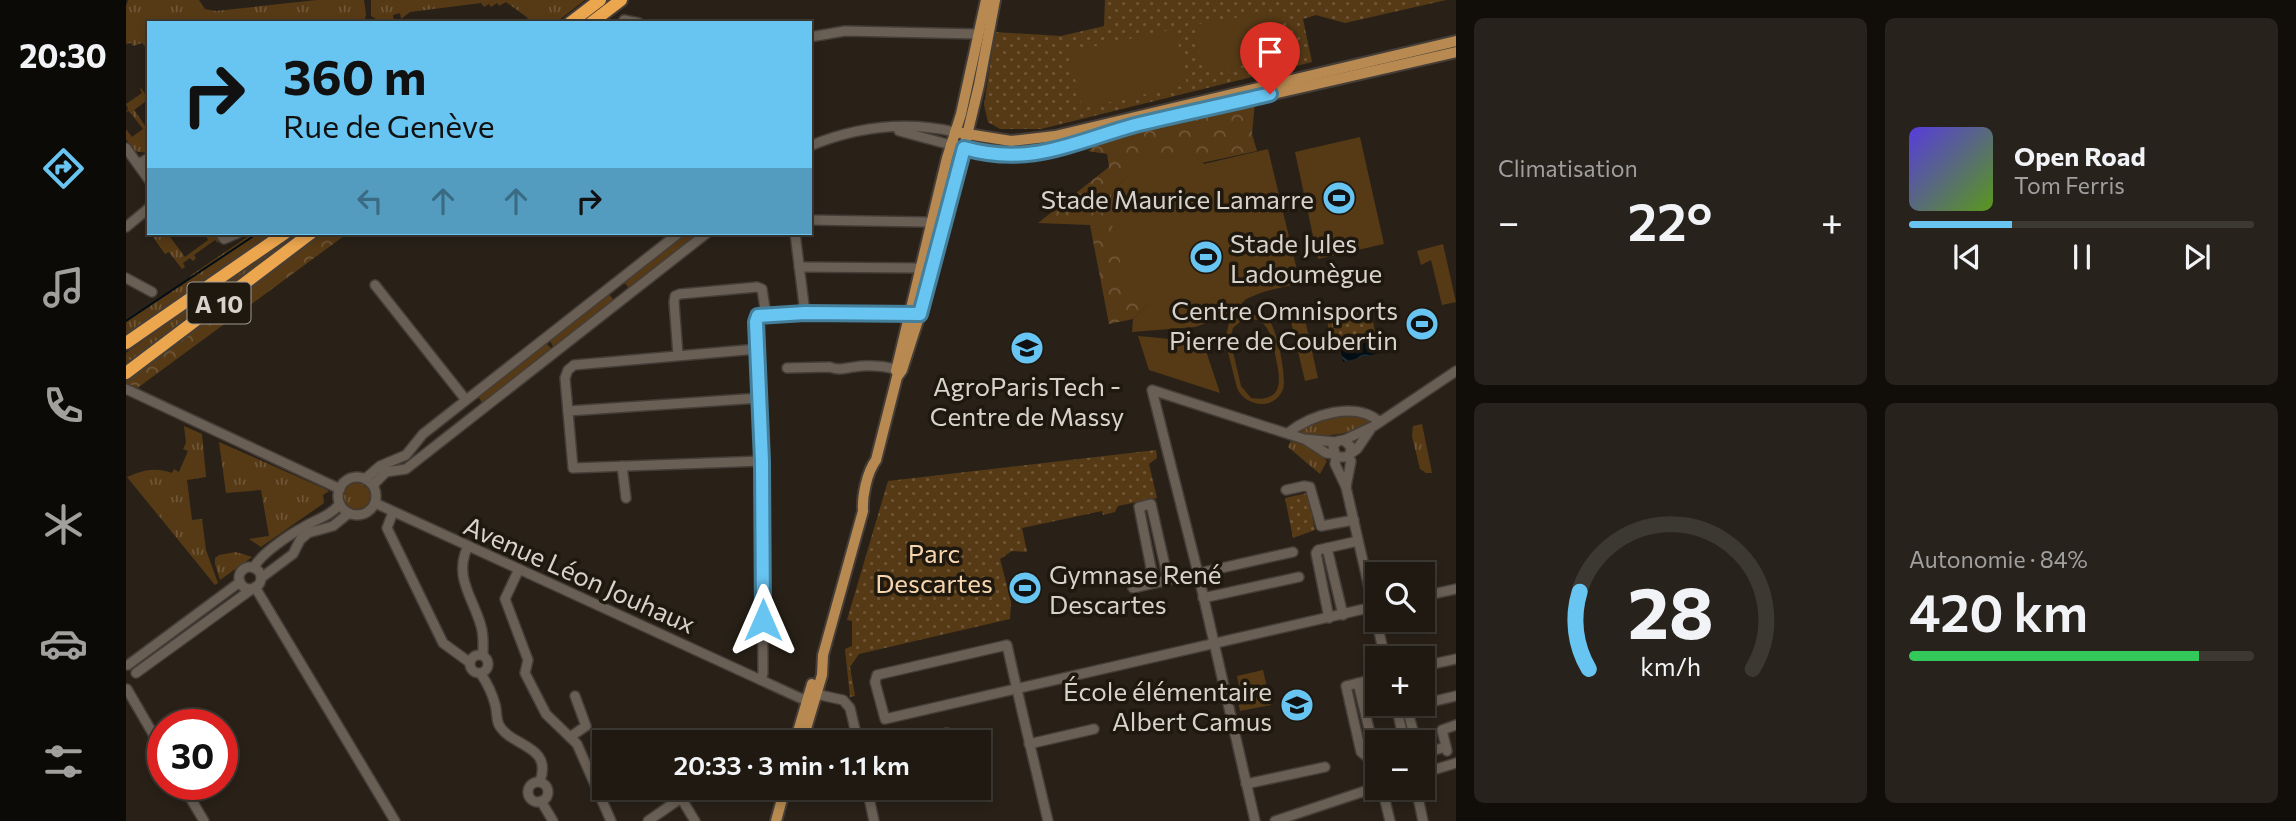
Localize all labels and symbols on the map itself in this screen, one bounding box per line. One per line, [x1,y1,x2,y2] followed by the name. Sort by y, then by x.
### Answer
[1240,22,1300,94] pin
[1320,179,1358,217] sports icon: Stade Maurice Lamarre
[1041,183,1314,214] place label: Stade Maurice Lamarre
[1230,227,1382,288] place label: Stade Jules Ladoumègue
[1187,238,1225,276] sports icon: Stade Jules Ladoumègue
[188,282,250,324] road number: A 10
[1169,294,1398,355] place label: Centre Omnisports Pierre de Coubertin
[1403,305,1441,343] sports icon: Centre Omnisports Pierre de Coubertin
[1008,329,1046,367] school or university icon: AgroParisTech - Centre de Massy
[930,370,1124,431] place label: AgroParisTech - Centre de Massy
[459,509,701,639] street label: Avenue Léon Jouhaux
[875,537,993,598] park label: Parc Descartes
[1049,558,1222,619] place label: Gymnase René Descartes
[1006,569,1044,607] sports icon: Gymnase René Descartes
[726,583,800,657] position arrow
[1063,675,1272,736] place label: École élémentaire Albert Camus
[1278,686,1316,724] school or university icon: École élémentaire Albert Camus
[147,709,238,800] speed limit sign: 30

